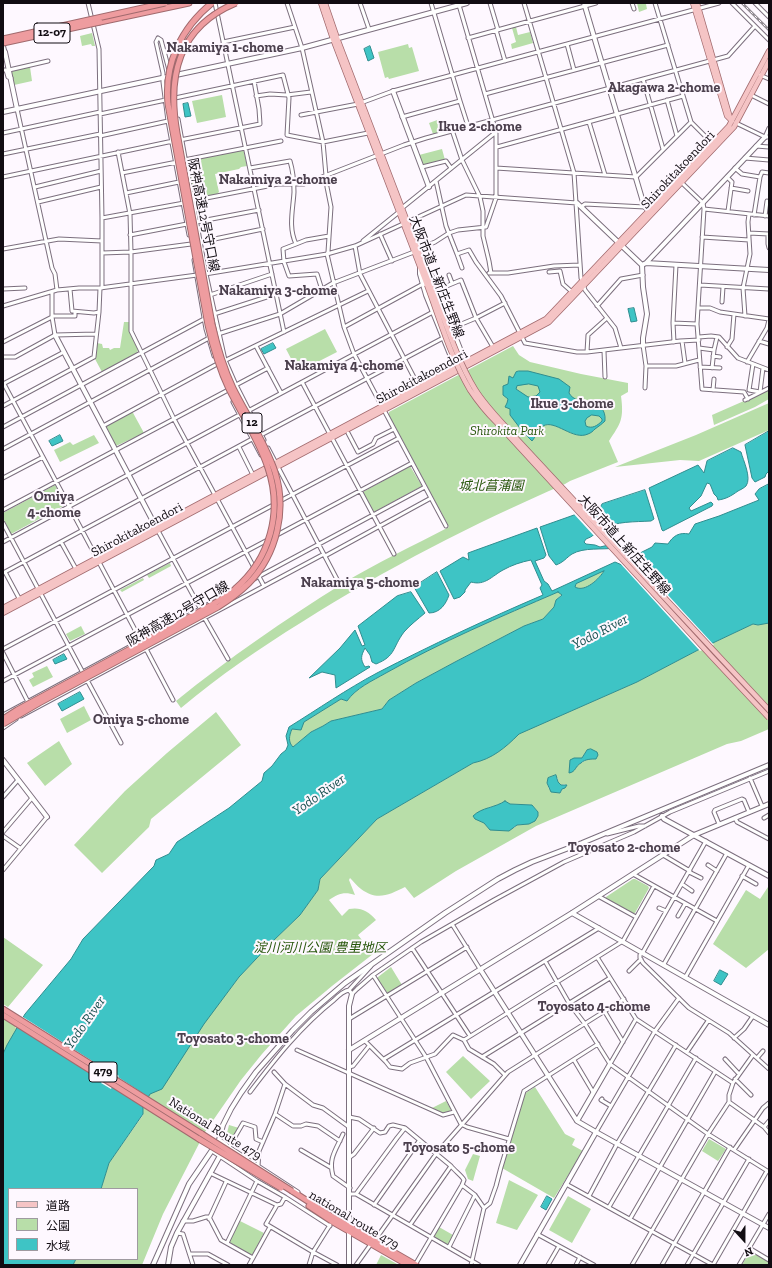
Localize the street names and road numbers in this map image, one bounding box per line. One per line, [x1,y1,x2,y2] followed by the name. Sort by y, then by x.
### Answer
[34,23,70,43] road number: 12-07
[638,128,718,212] street label: Shirokitakoendori
[184,157,222,273] street label: 阪神高速12号守口線
[405,214,467,340] street label: 大阪市道上新庄生野線
[374,346,470,408] street label: Shirokitakoendori
[242,413,262,433] road number: 12
[575,491,673,599] street label: 大阪市道上新庄生野線
[89,499,185,561] street label: Shirokitakoendori
[124,578,232,650] street label: 阪神高速12号守口線
[89,1062,117,1082] road number: 479
[166,1094,264,1164] street label: National Route 479
[306,1187,402,1253] street label: national route 479

